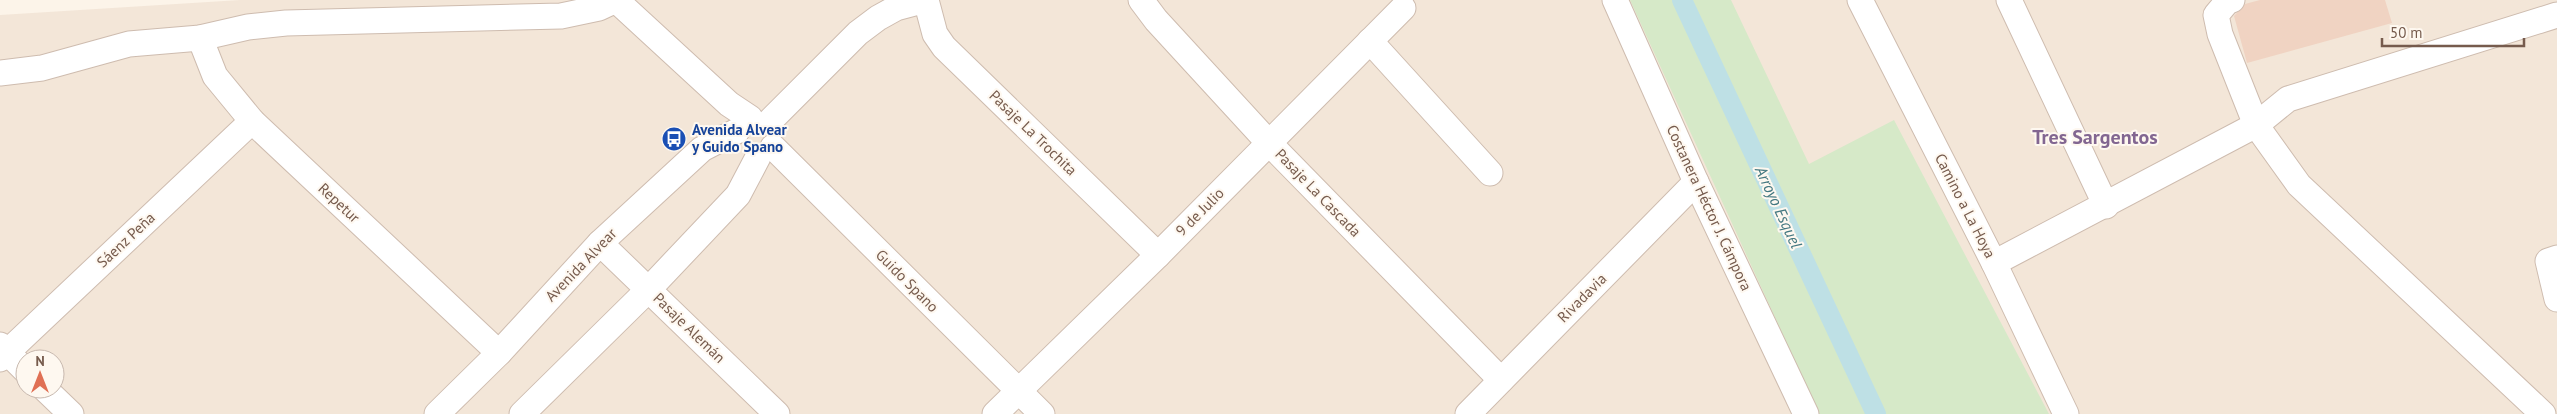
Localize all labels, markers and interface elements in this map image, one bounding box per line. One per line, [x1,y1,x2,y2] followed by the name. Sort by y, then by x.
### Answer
[2382,15,2524,47] scale bar
[2390,23,2423,42] text: 50 m
[986,86,1081,179] street label: Pasaje La Trochita
[691,120,787,156] place label: Avenida Alvear y Guido Spano
[1663,122,1756,294] street label: Costanera Héctor J. Cámpora
[2032,124,2158,150] district label: Tres Sargentos
[661,126,687,152] bus stop icon: Avenida Alvear y Guido Spano
[1271,145,1365,241] street label: Pasaje La Cascada
[1931,150,2000,261] street label: Camino a La Hoya
[1751,162,1807,252] water label: Arroyo Esquel
[315,179,364,227] street label: Repetur
[1171,183,1228,240] street label: 9 de Julio
[93,208,159,271] street label: Sáenz Peña
[541,224,620,305] street label: Avenida Alvear
[872,245,943,316] street label: Guido Spano
[1553,269,1610,326] street label: Rivadavia
[649,289,729,367] street label: Pasaje Alemán
[15,349,65,399] north arrow
[35,352,45,370] text: N

